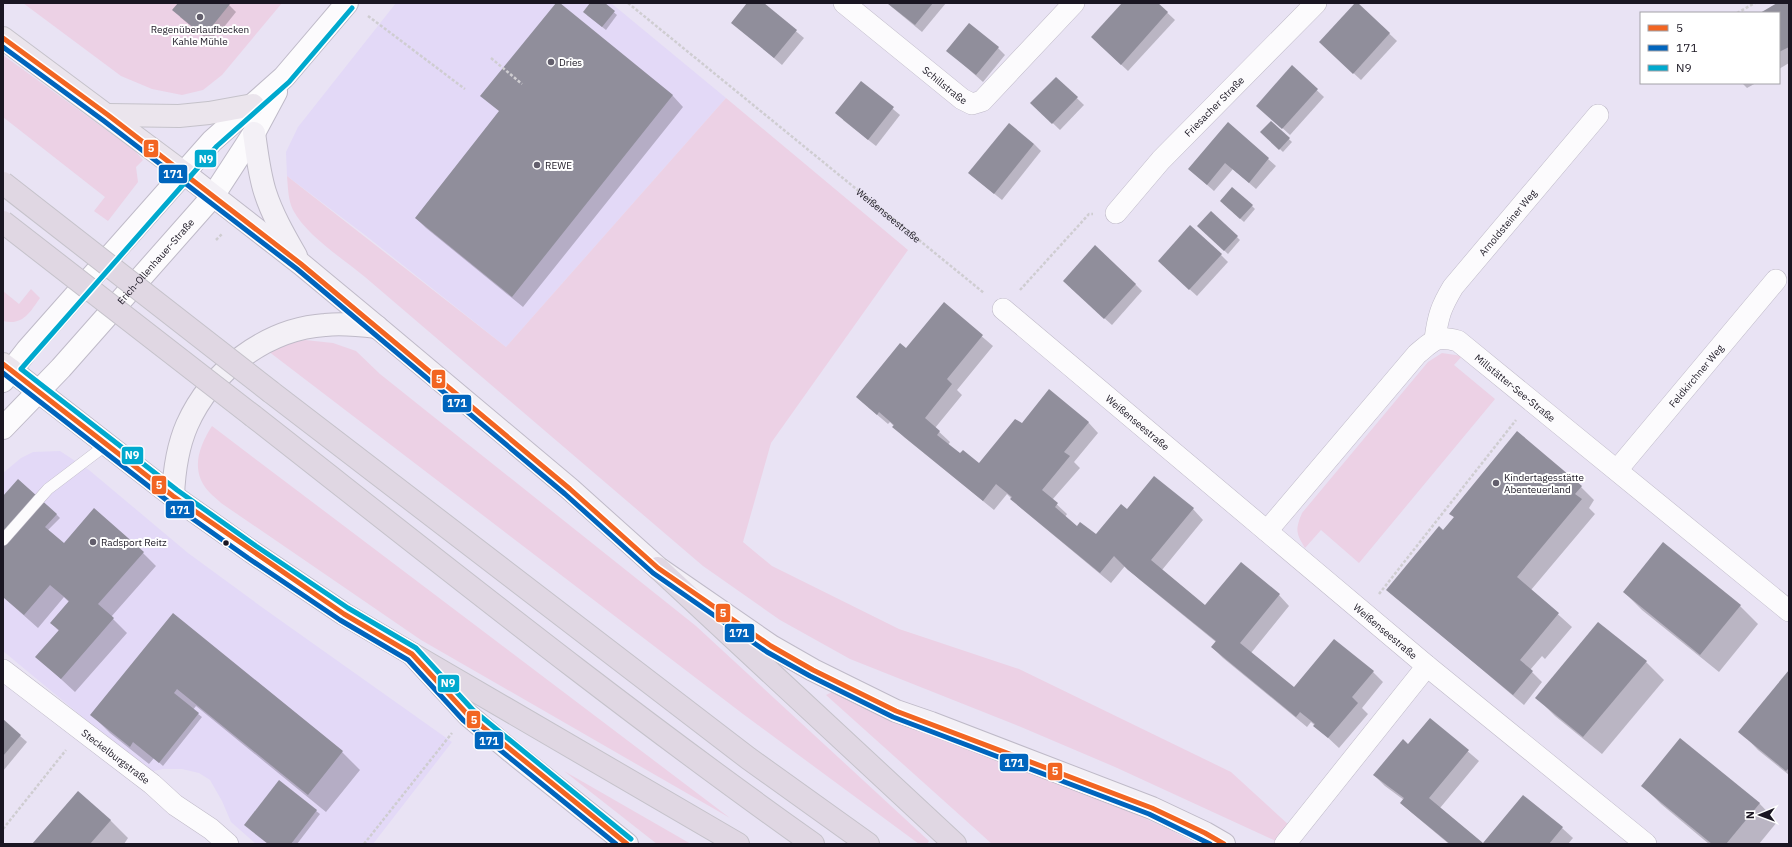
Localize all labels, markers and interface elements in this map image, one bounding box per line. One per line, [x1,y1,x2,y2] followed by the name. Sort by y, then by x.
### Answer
[195,12,205,22] marker: Regenüberlaufbecken Kahle Mühle
[1640,12,1780,84] legend
[1676,20,1683,35] text: 5
[151,23,249,48] place label: Regenüberlaufbecken Kahle Mühle
[1676,40,1698,55] text: 171
[559,56,582,69] place label: Dries
[546,57,556,67] marker: Dries
[1676,60,1692,75] text: N9
[920,63,969,108] street label: Schillstraße
[1182,73,1247,140] street label: Friesacher Straße
[143,139,159,158] line badge: 5
[148,141,155,155] text: 5
[194,149,217,168] line badge: N9
[199,152,214,166] text: N9
[545,159,572,172] place label: REWE
[532,160,542,170] marker: REWE
[158,164,188,184] line badge: 171
[163,167,183,181] text: 171
[853,185,923,246] street label: Weißenseestraße
[1476,186,1540,259] street label: Arnoldsteiner Weg
[114,216,197,307] street label: Erich-Ollenhauer-Straße
[1666,341,1727,410] street label: Feldkirchner Weg
[1472,351,1558,425] street label: Millstätter-See-Straße
[431,369,446,389] line badge: 5
[436,372,443,386] text: 5
[1103,392,1172,454] street label: Weißenseestraße
[442,394,472,413] line badge: 171
[447,396,467,410] text: 171
[121,446,144,465] line badge: N9
[125,448,140,462] text: N9
[1504,471,1584,496] place label: Kindertagesstätte Abenteuerland
[151,475,167,495] line badge: 5
[156,478,163,492] text: 5
[1491,478,1501,488] marker: Kindertagesstätte Abenteuerland
[165,500,195,519] line badge: 171
[170,503,190,517] text: 171
[101,536,167,549] place label: Radsport Reitz
[88,537,98,547] marker: Radsport Reitz
[221,538,231,548] unlabelled marker
[1351,601,1420,662] street label: Weißenseestraße
[715,603,731,623] line badge: 5
[720,606,727,620] text: 5
[724,623,755,643] line badge: 171
[729,626,749,640] text: 171
[437,674,460,693] line badge: N9
[441,676,456,690] text: N9
[466,710,481,729] line badge: 5
[471,713,478,727] text: 5
[79,726,153,787] street label: Steckelburgstraße
[474,731,504,750] line badge: 171
[479,734,499,748] text: 171
[999,753,1029,772] line badge: 171
[1004,756,1024,770] text: 171
[1047,762,1063,781] line badge: 5
[1052,764,1059,778] text: 5
[1740,795,1780,835] north arrow
[1743,811,1757,819] text: N

